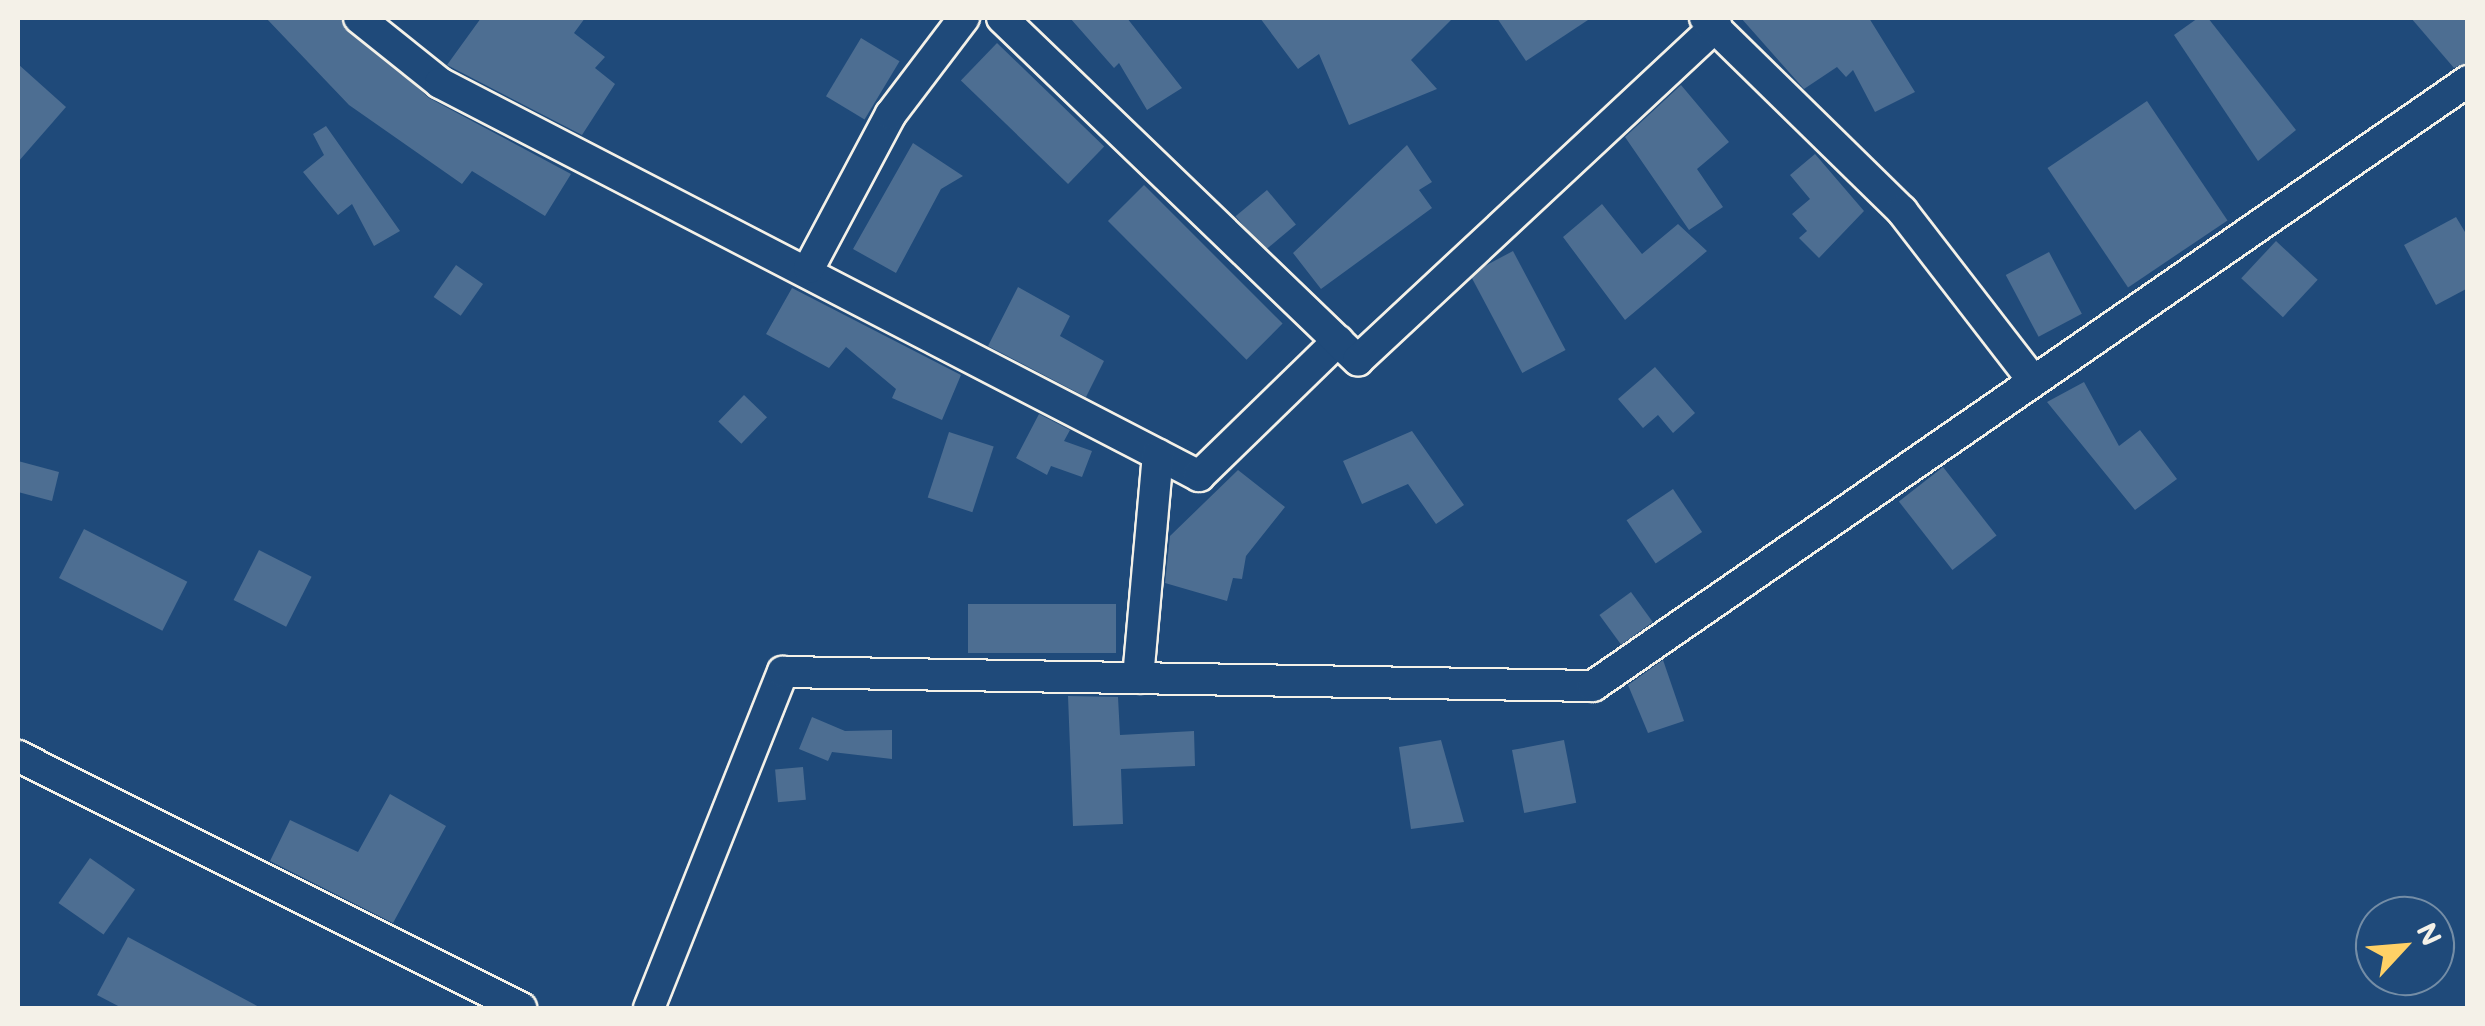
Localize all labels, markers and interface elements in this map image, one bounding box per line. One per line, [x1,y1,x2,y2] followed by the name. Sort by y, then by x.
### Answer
[2355,896,2455,996] north arrow
[2409,916,2451,951] text: N

